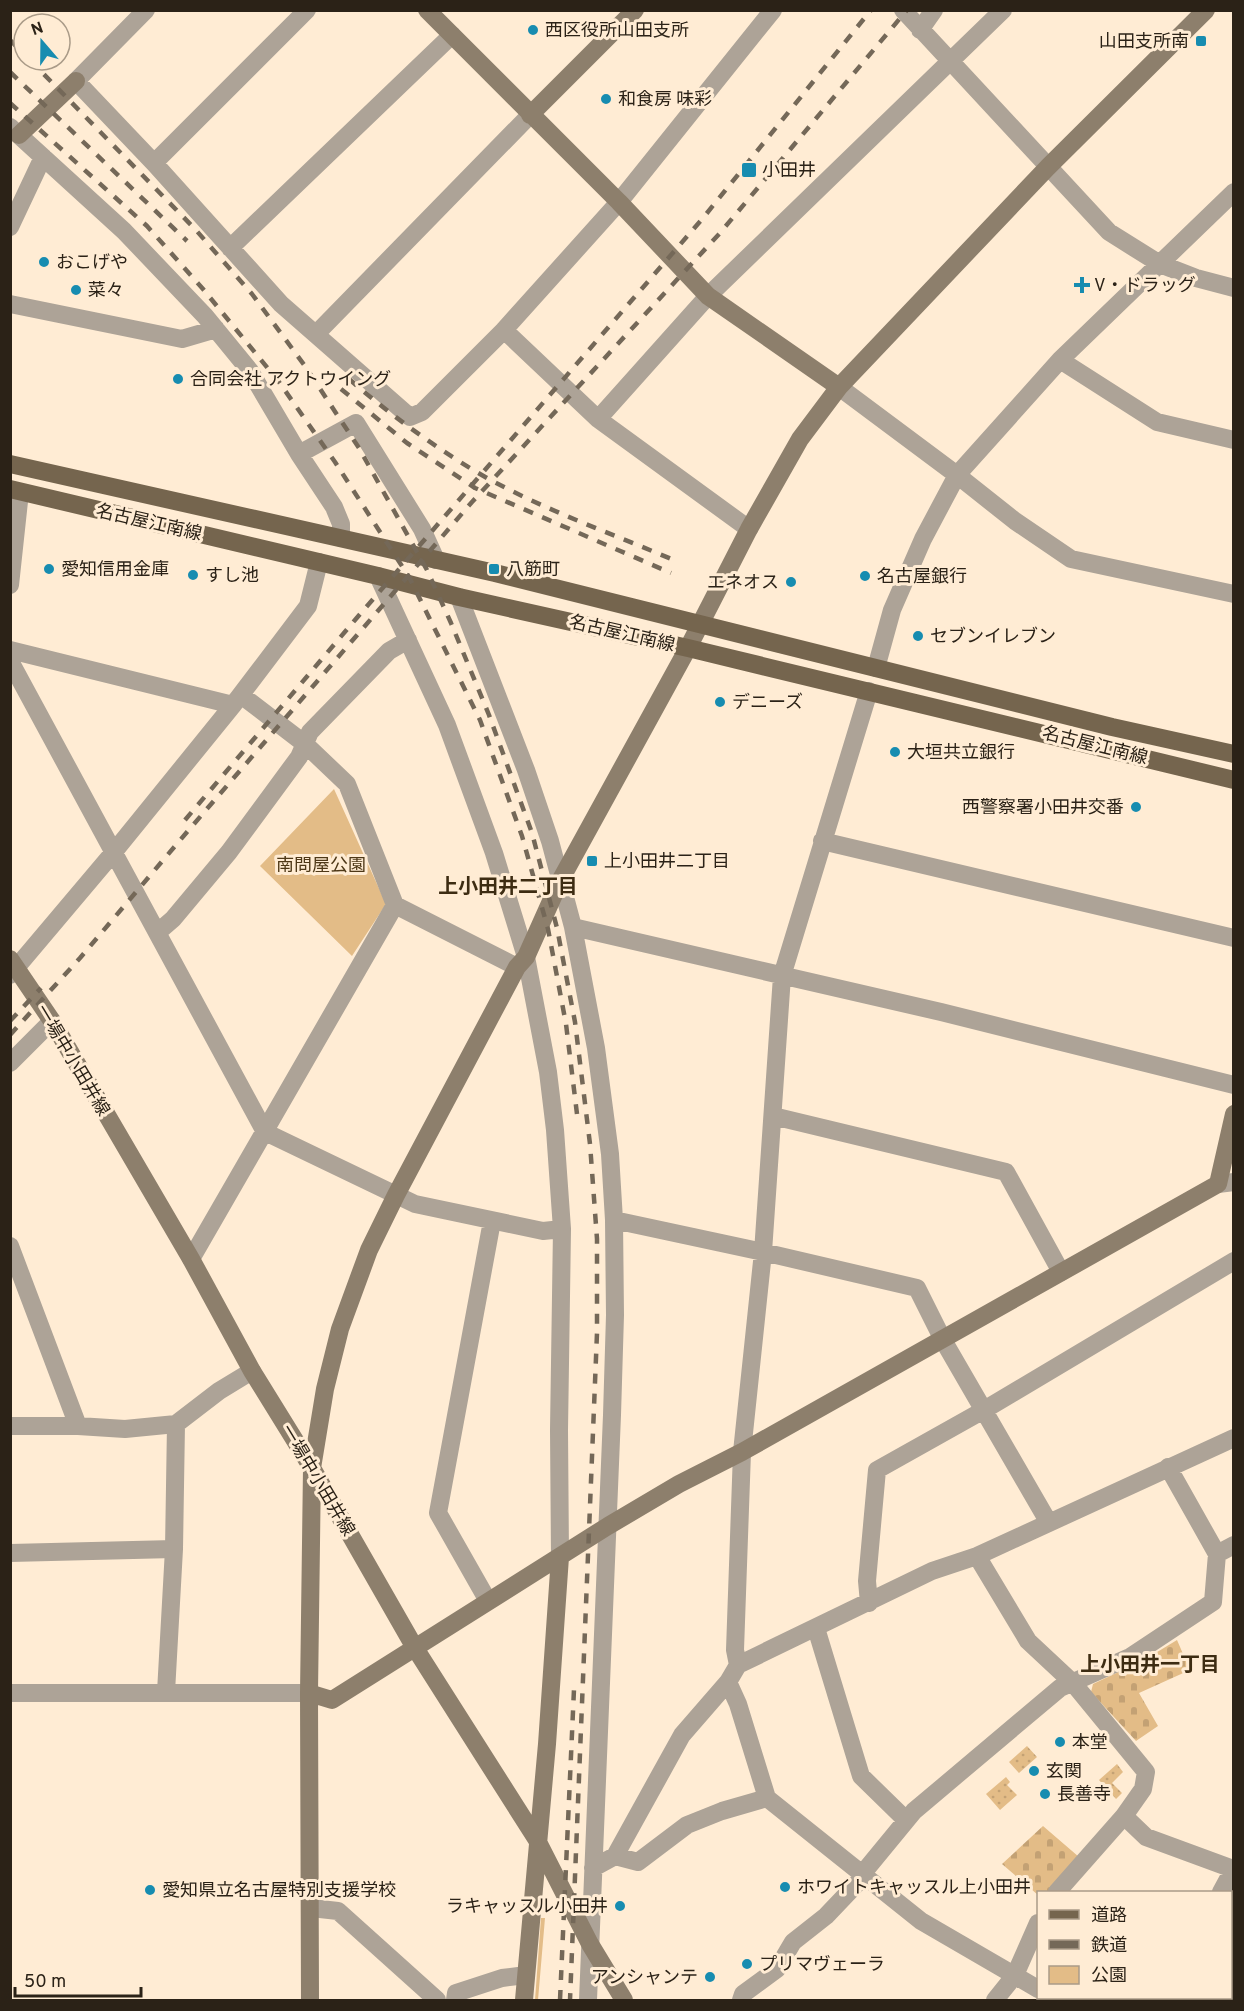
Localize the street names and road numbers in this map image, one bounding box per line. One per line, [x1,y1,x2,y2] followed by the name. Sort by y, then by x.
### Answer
[93,500,204,547] street label: 名古屋江南線
[566,611,677,658] street label: 名古屋江南線
[1039,722,1150,771] street label: 名古屋江南線
[29,1001,114,1121] street label: 一場中小田井線
[274,1421,359,1541] street label: 一場中小田井線

